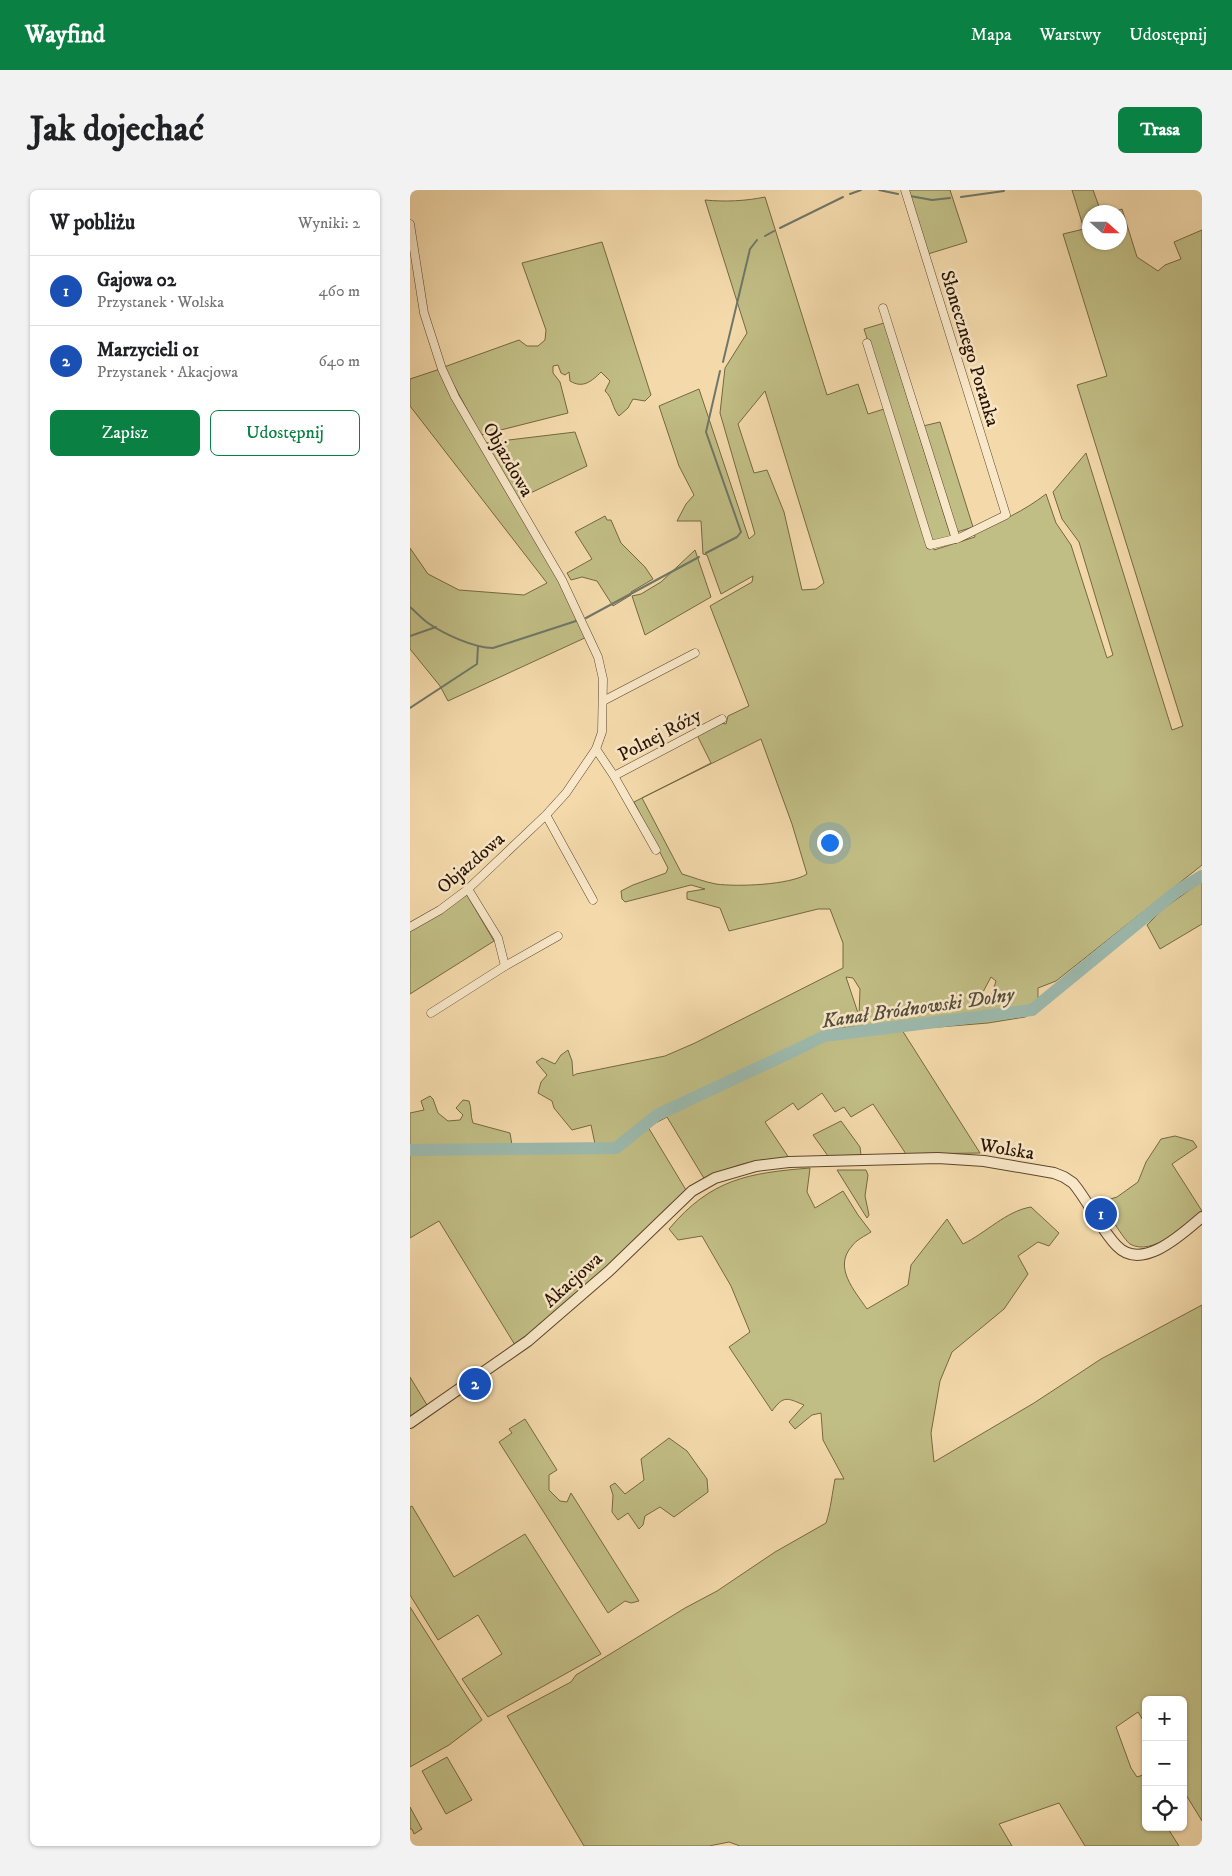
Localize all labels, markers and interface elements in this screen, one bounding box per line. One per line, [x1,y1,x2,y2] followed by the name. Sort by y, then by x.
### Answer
[25,20,105,50] text: Wayfind
[971,24,1012,46] text: Mapa
[1040,24,1101,46] text: Warstwy
[1129,24,1207,46] text: Udostępnij
[1118,107,1202,153] button: Trasa
[30,108,204,152] text: Jak dojechać
[1082,205,1127,250] north arrow
[50,210,135,236] text: W pobliżu
[298,213,360,233] text: Wyniki: 2
[935,268,1004,429] street label: Słonecznego Poranka
[97,269,176,292] text: Gajowa 02
[63,281,69,301] text: 1
[318,281,360,301] text: 460 m
[97,292,224,312] text: Przystanek · Wolska
[97,339,199,362] text: Marzycieli 01
[62,351,70,371] text: 2
[318,351,360,371] text: 640 m
[97,362,238,382] text: Przystanek · Akacjowa
[50,410,200,456] button: Zapisz
[210,410,360,456] button: Udostępnij
[477,418,538,501] street label: Objazdowa
[614,703,706,767] street label: Polnej Róży
[432,828,510,899] street label: Objazdowa
[817,830,843,856] your location
[820,982,1017,1034] water label: Kanał Bródnowski Dolny
[977,1134,1036,1165] street label: Wolska
[1085,1195,1117,1233] pin: 1
[539,1248,607,1313] street label: Akacjowa
[459,1365,491,1403] pin: 2
[1142,1696,1187,1831] map controls
[1142,1696,1187,1741] button: +
[1142,1741,1187,1786] button: −
[1142,1786,1187,1831] button: locate

